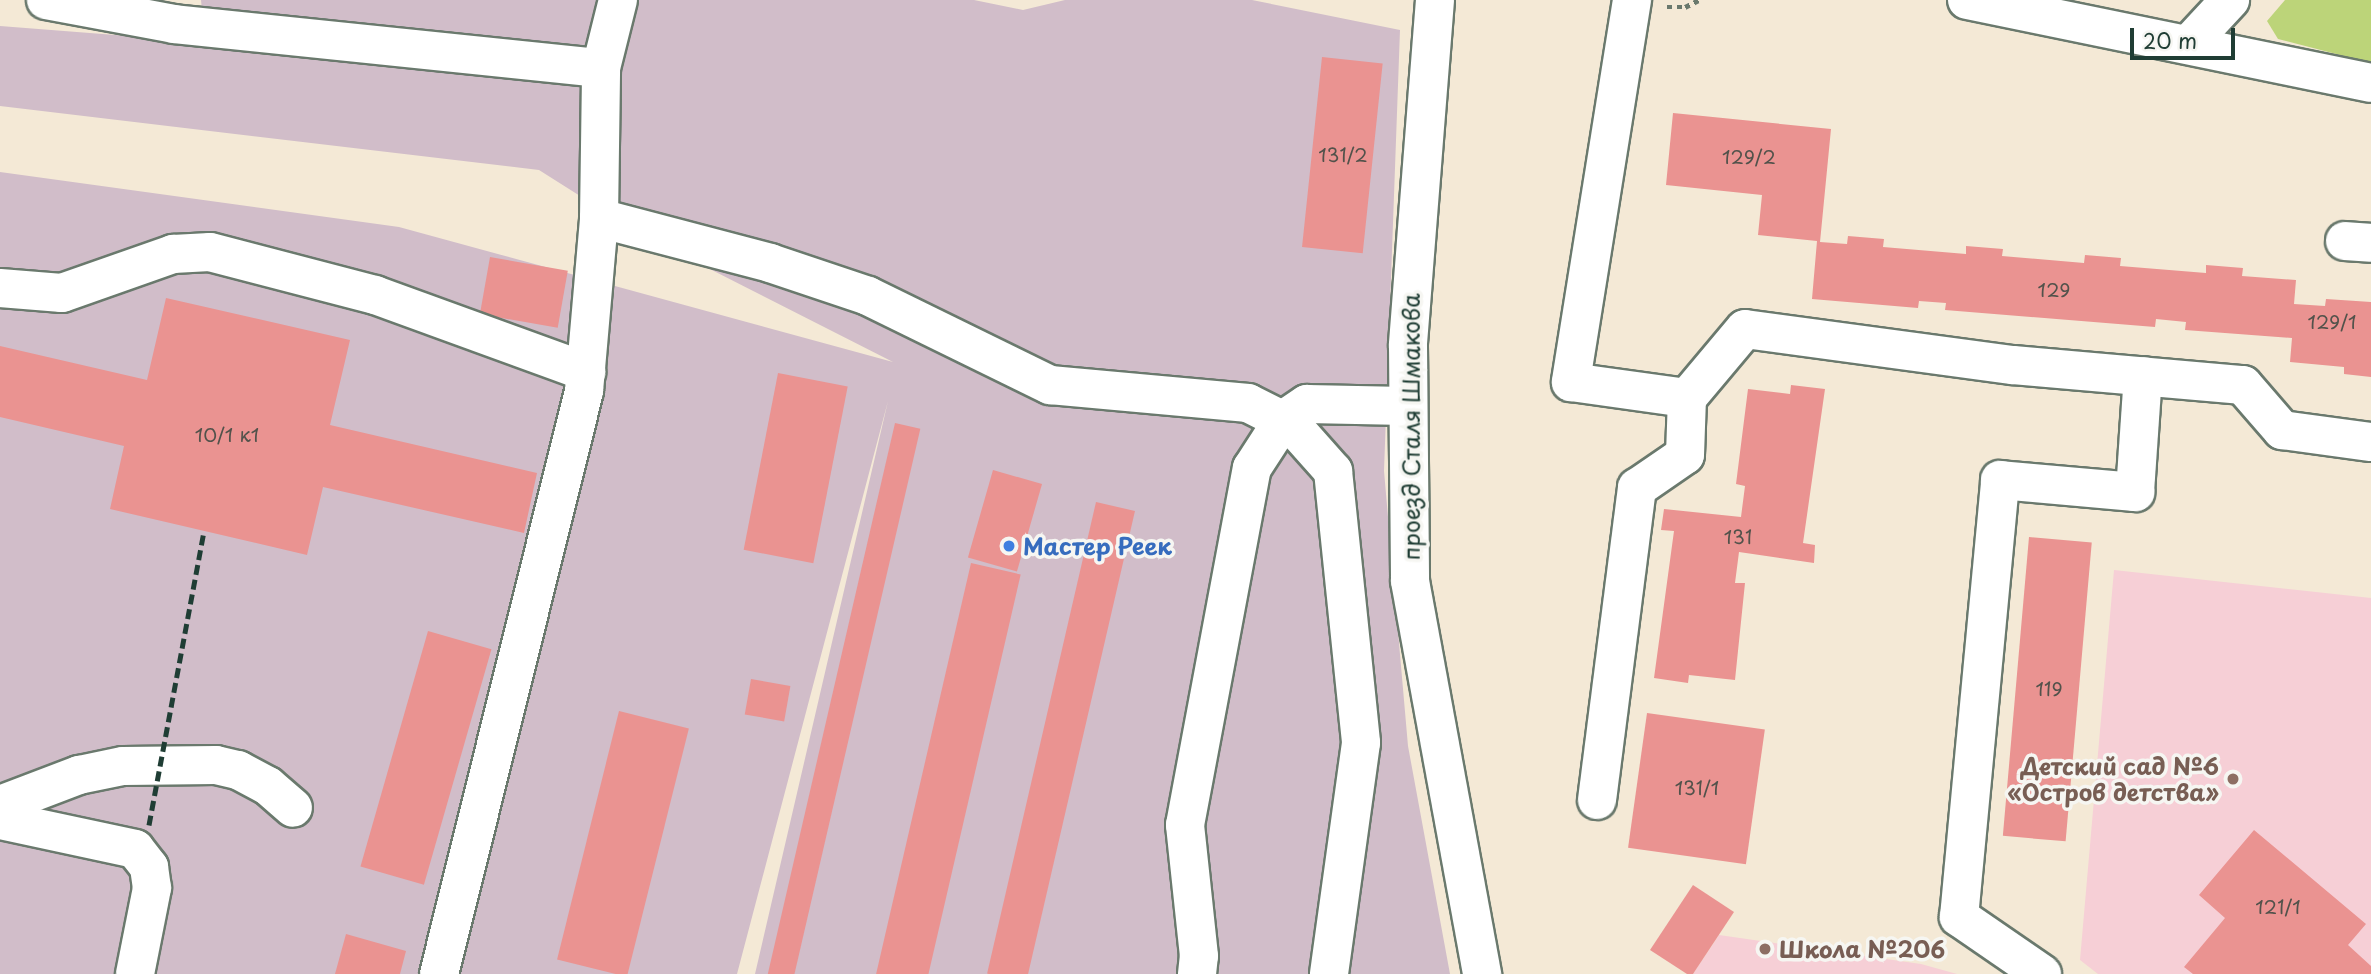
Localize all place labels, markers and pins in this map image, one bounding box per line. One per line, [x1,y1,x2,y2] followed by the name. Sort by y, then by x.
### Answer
[1023,532,1172,560] place label: Мастер Реек
[1001,538,1017,554] marker: Мастер Реек
[2006,752,2219,806] place label: Детский сад №6 «Остров детства»
[2225,771,2241,787] marker: Детский сад №6 «Остров детства»
[1779,935,1946,963] place label: Школа №206
[1757,941,1773,957] marker: Школа №206

